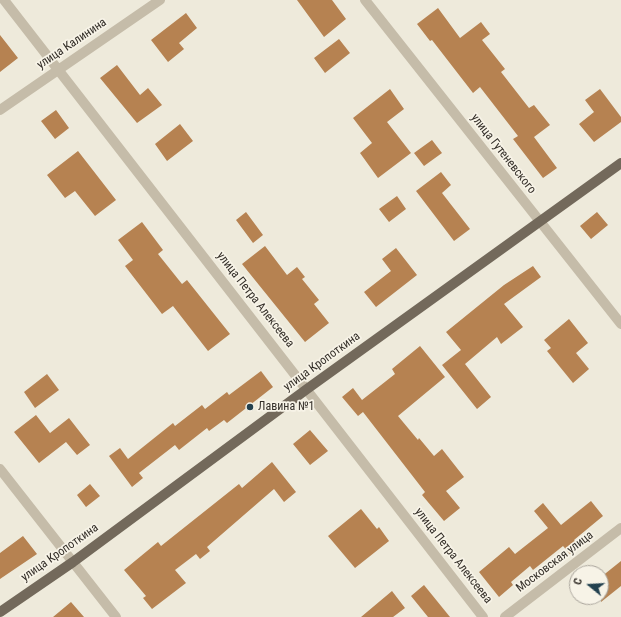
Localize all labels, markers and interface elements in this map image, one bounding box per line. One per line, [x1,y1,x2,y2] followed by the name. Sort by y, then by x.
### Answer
[35,16,109,72] street label: улица Калинина
[467,111,539,197] street label: улица Гутеневского
[213,249,297,351] street label: улица Петра Алексеева
[281,329,363,395] street label: улица Кропоткина
[258,400,314,414] place label: Лавина №1
[245,402,255,412] marker: Лавина №1
[411,505,495,607] street label: улица Петра Алексеева
[19,521,101,585] street label: улица Кропоткина
[514,528,596,596] street label: Московская улица
[569,565,609,605] north arrow
[571,576,585,586] text: С

